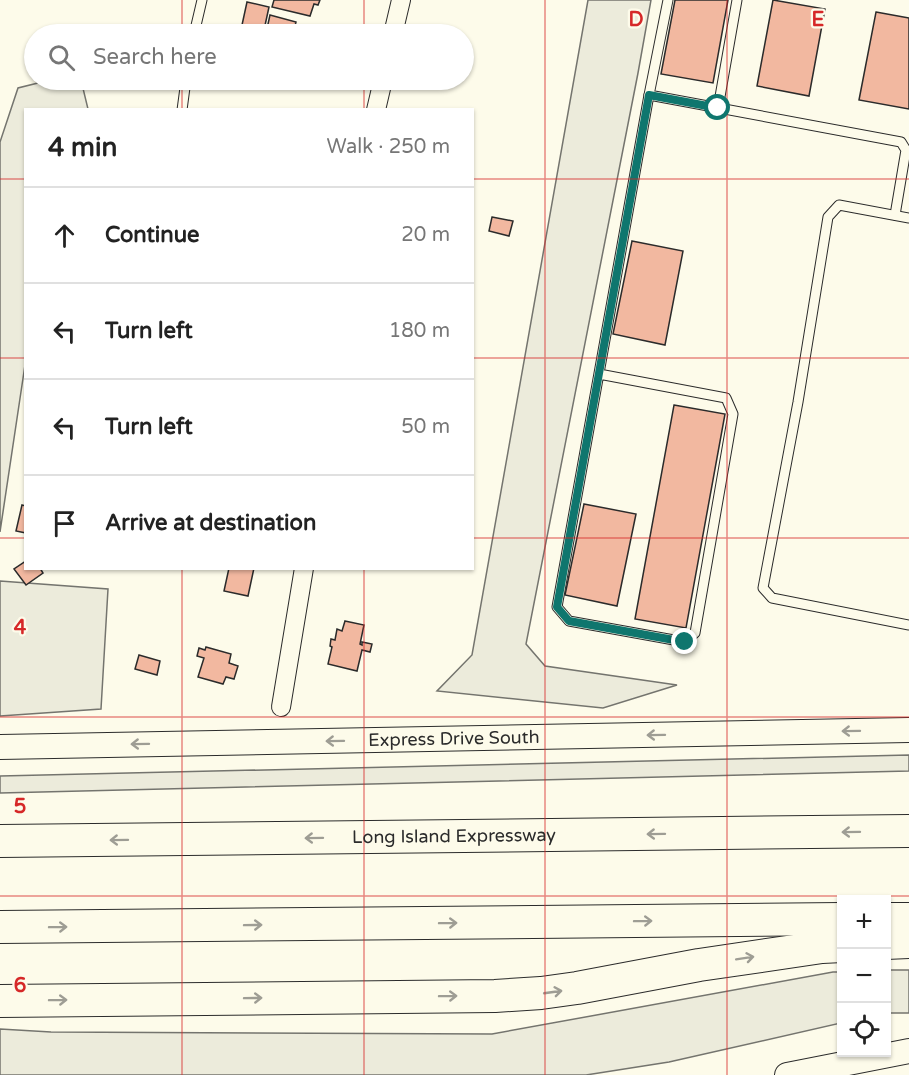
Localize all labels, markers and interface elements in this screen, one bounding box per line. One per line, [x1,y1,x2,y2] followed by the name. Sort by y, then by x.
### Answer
[628,8,644,32] text: D
[812,8,825,32] text: E
[24,24,474,90] search box
[45,41,78,74] icon: search
[93,44,217,70] text: Search here
[704,94,730,120] route start
[48,132,117,163] text: 4 min
[327,135,450,159] text: Walk · 250 m
[48,219,81,252] icon: ahead
[105,222,200,248] text: Continue
[401,223,450,247] text: 20 m
[48,315,81,348] icon: left
[105,318,193,344] text: Turn left
[389,319,450,343] text: 180 m
[48,411,81,444] icon: left
[105,414,193,440] text: Turn left
[401,415,450,439] text: 50 m
[48,507,81,540] icon: arrive
[105,510,316,536] text: Arrive at destination
[14,616,27,640] text: 4
[671,628,697,654] route end
[841,725,861,737] one-way arrow
[368,726,540,751] street label: Express Drive South
[646,729,666,740] one-way arrow
[325,735,345,746] one-way arrow
[130,738,150,750] one-way arrow
[14,795,26,819] text: 5
[352,824,556,848] street label: Long Island Expressway
[841,826,861,838] one-way arrow
[646,828,666,840] one-way arrow
[304,832,324,844] one-way arrow
[109,834,129,846] one-way arrow
[837,895,891,1057] map controls
[837,895,891,949] button: +
[633,915,653,927] one-way arrow
[438,917,458,929] one-way arrow
[243,919,263,931] one-way arrow
[48,921,68,933] one-way arrow
[837,949,891,1003] button: −
[735,952,755,963] one-way arrow
[14,974,26,998] text: 6
[543,986,563,997] one-way arrow
[438,990,458,1002] one-way arrow
[243,992,263,1004] one-way arrow
[48,994,68,1006] one-way arrow
[837,1003,891,1057] button: locate

